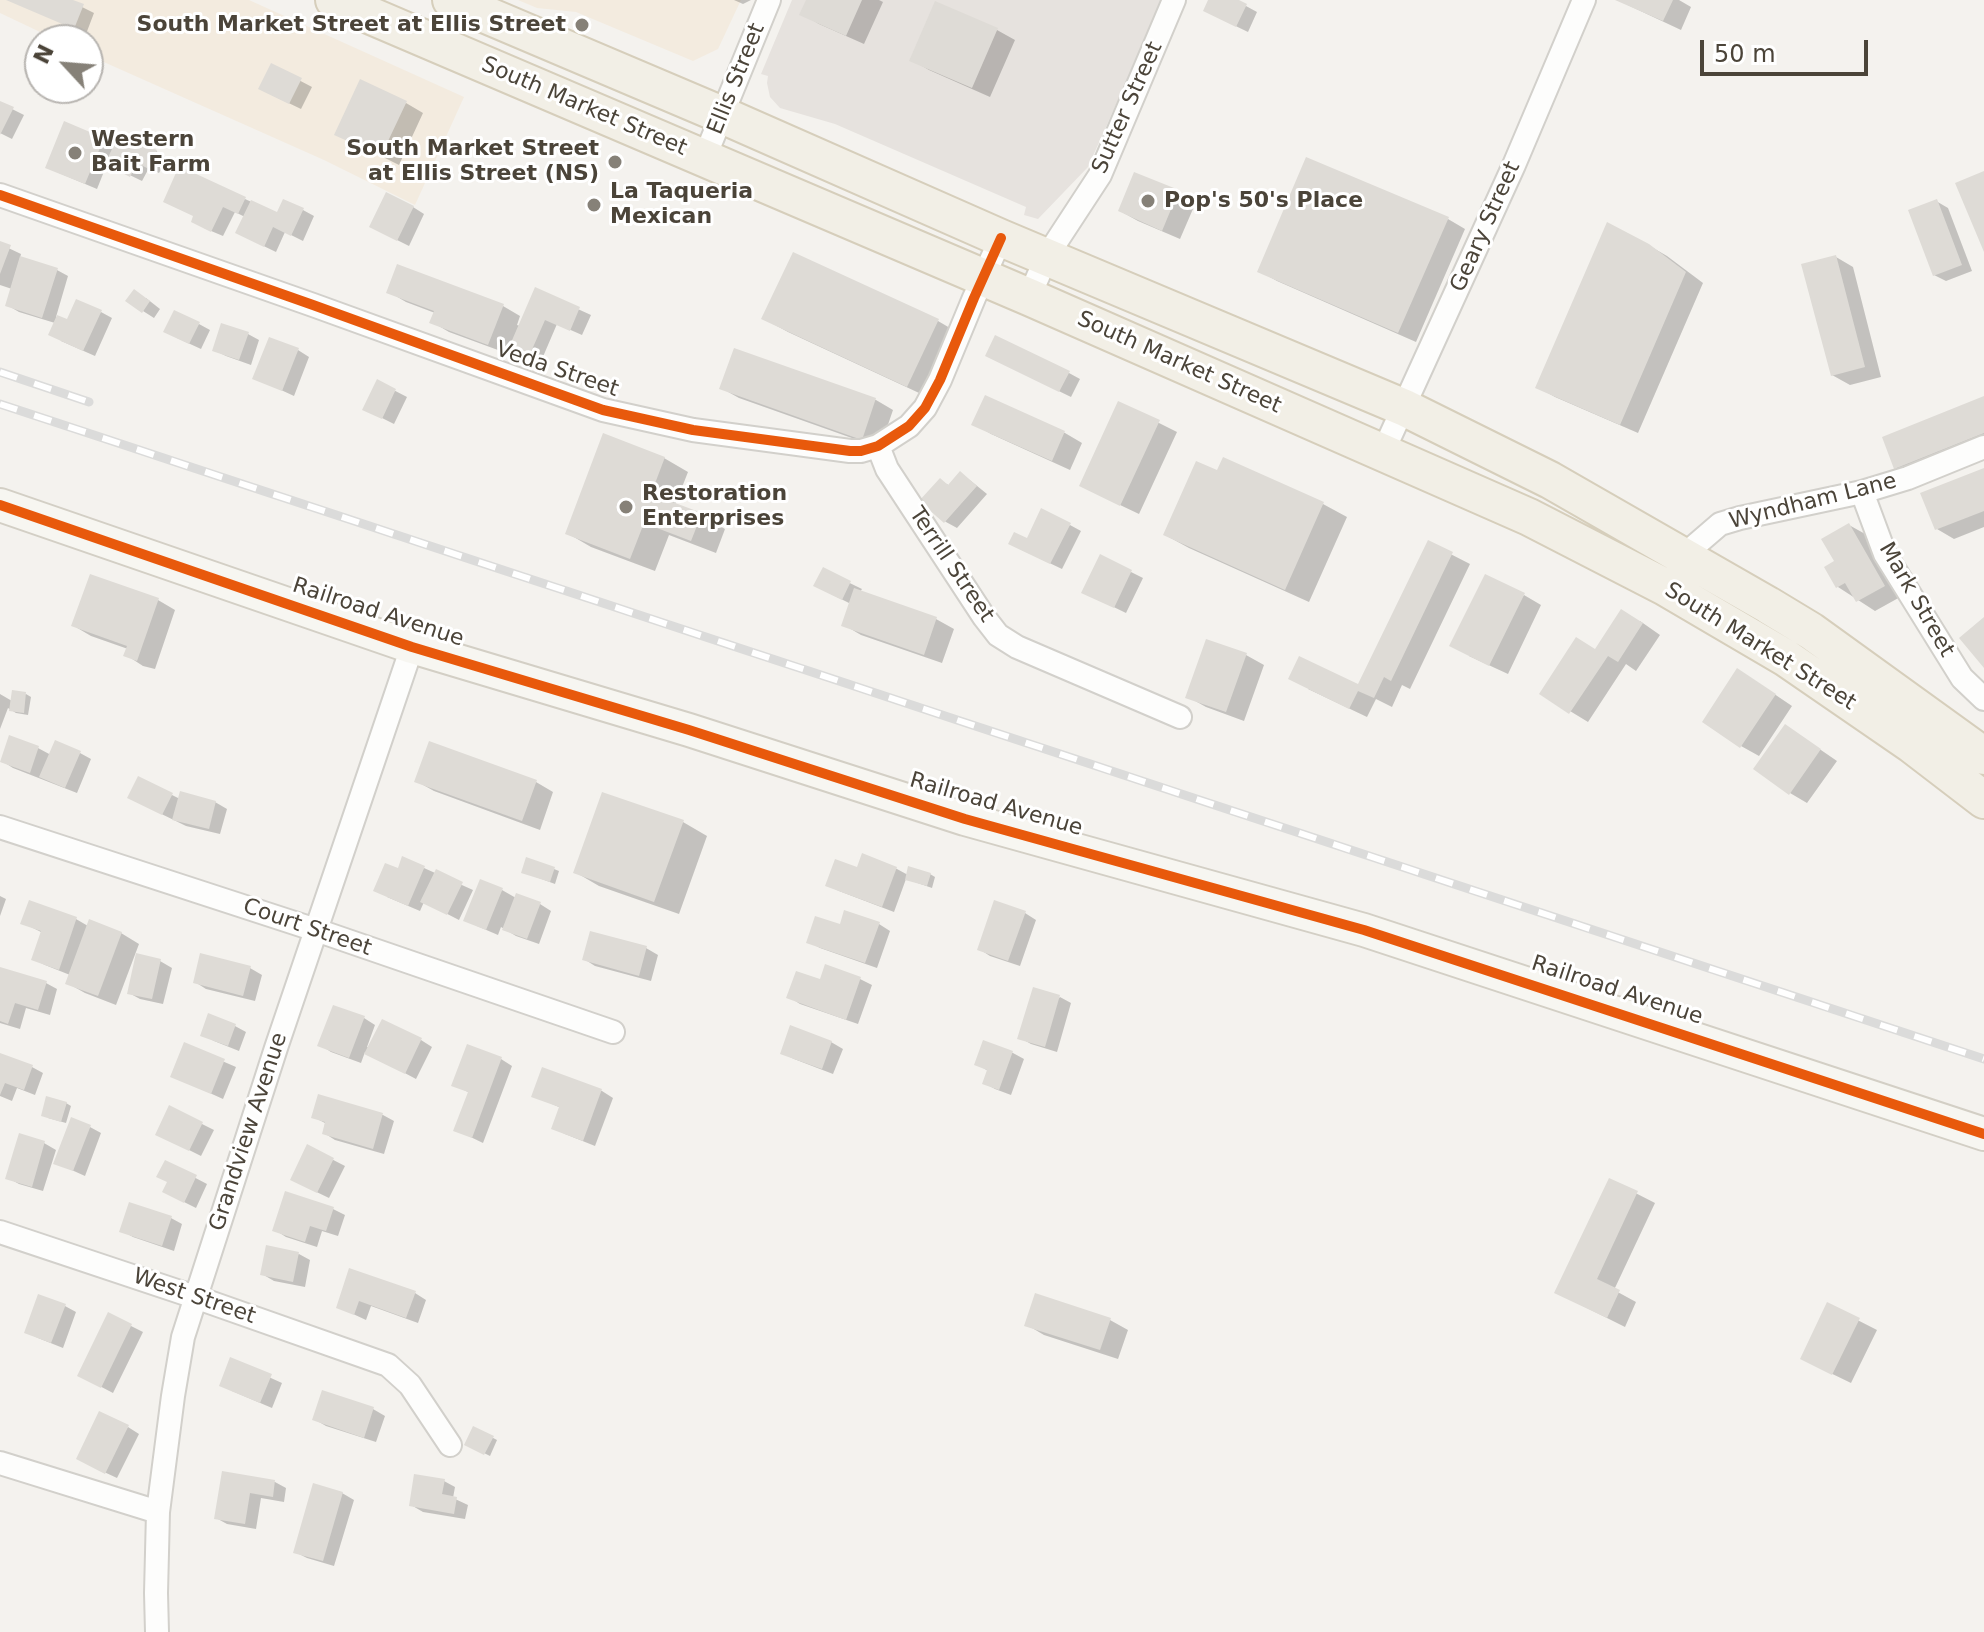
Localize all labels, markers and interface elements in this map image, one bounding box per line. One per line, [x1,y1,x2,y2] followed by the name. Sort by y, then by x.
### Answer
[137,12,566,38] place label: South Market Street at Ellis Street
[573,16,591,34] marker: South Market Street at Ellis Street
[703,20,771,138] street label: Ellis Street
[24,24,104,104] north arrow
[1704,24,1872,74] scale bar
[1087,38,1169,178] street label: Sutter Street
[29,40,59,68] text: N
[1714,40,1776,68] text: 50 m
[477,52,691,162] street label: South Market Street
[91,127,211,178] place label: Western Bait Farm
[346,136,599,188] place label: South Market Street at Ellis Street (NS)
[66,144,84,162] marker: Western Bait Farm
[606,153,624,171] marker: South Market Street at Ellis Street (NS)
[1445,158,1527,296] street label: Geary Street
[610,179,753,230] place label: La Taqueria Mexican
[1164,188,1363,214] place label: Pop's 50's Place
[1139,192,1157,210] marker: Pop's 50's Place
[585,196,603,214] marker: La Taqueria Mexican
[1073,306,1285,420] street label: South Market Street
[492,337,622,403] street label: Veda Street
[1727,468,1899,536] street label: Wyndham Lane
[642,481,787,532] place label: Restoration Enterprises
[617,498,635,516] marker: Restoration Enterprises
[903,502,999,628] street label: Terrill Street
[1873,538,1959,662] street label: Mark Street
[289,573,467,653] street label: Railroad Avenue
[1660,577,1860,717] street label: South Market Street
[906,768,1086,842] street label: Railroad Avenue
[239,894,375,962] street label: Court Street
[1528,951,1706,1031] street label: Railroad Avenue
[204,1030,294,1234] street label: Grandview Avenue
[129,1264,259,1330] street label: West Street

